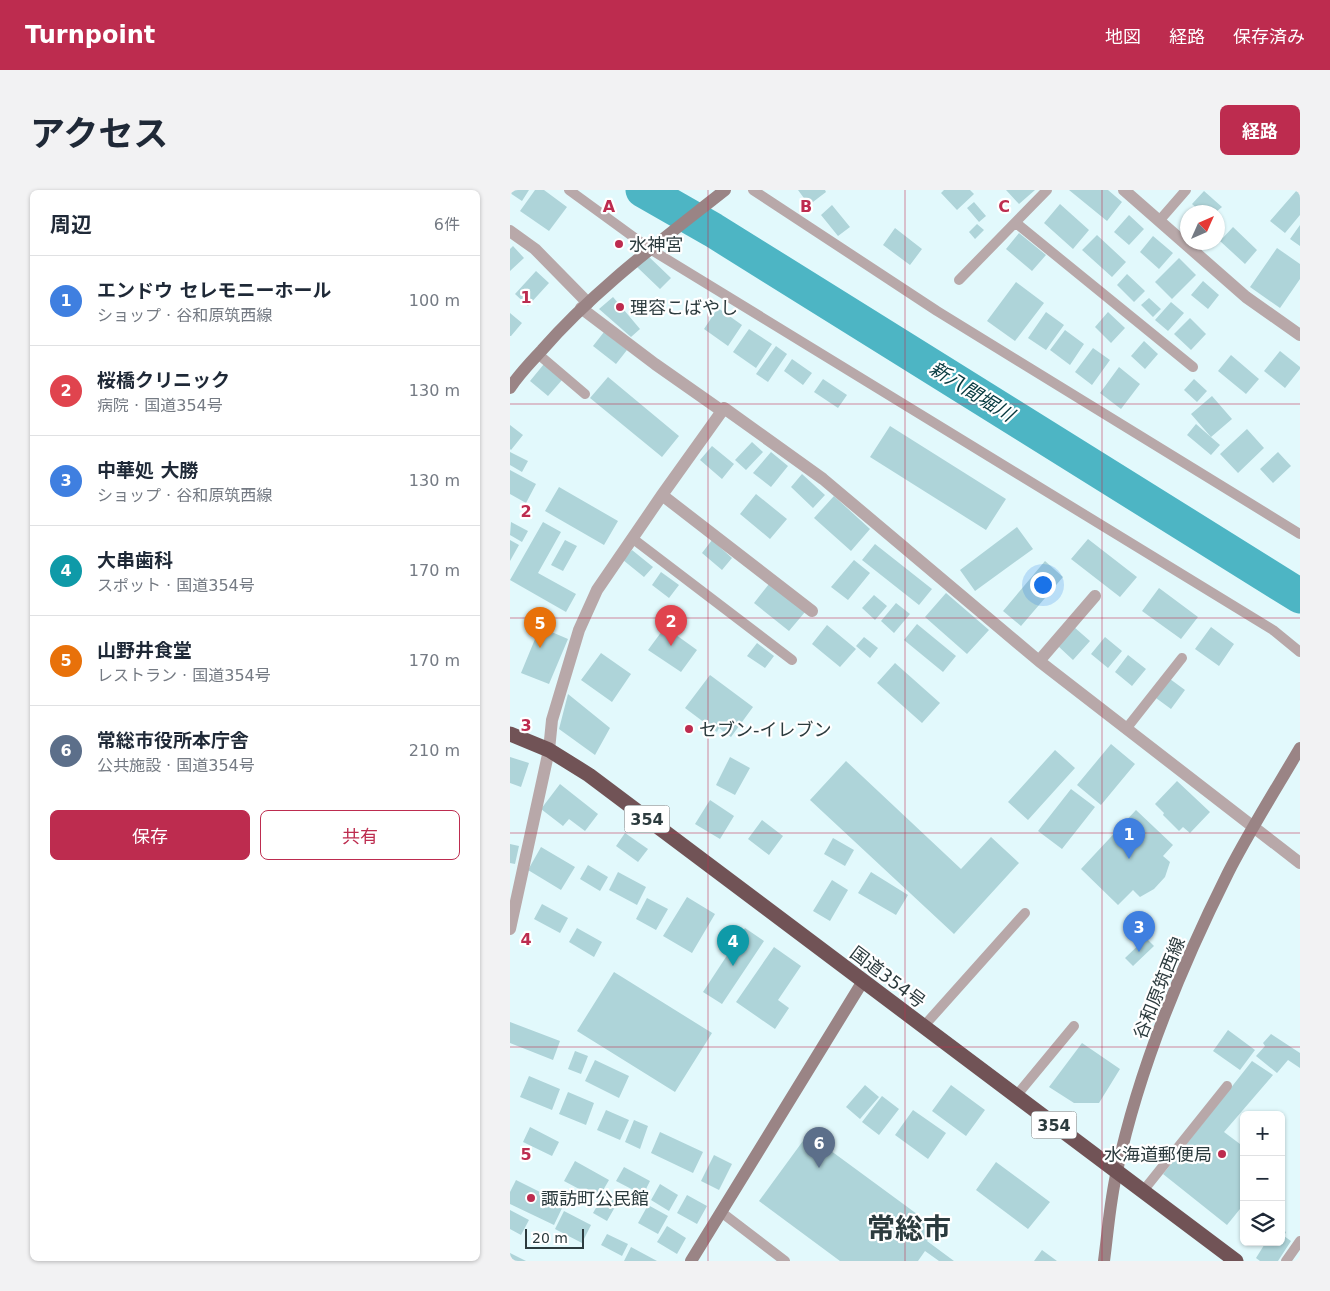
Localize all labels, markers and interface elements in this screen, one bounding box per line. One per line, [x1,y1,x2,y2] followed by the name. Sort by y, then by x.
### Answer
[25,21,155,49] text: Turnpoint
[1105,26,1141,47] text: 地図
[1169,26,1205,47] text: 経路
[1233,26,1305,47] text: 保存済み
[1220,105,1300,155] button: 経路
[30,114,168,154] text: アクセス
[603,197,616,216] text: A
[800,197,812,216] text: B
[998,197,1010,216] text: C
[1180,205,1225,250] north arrow
[50,213,92,237] text: 周辺
[434,215,460,234] text: 6件
[629,234,683,255] place label: 水神宮
[613,238,625,250] marker: 水神宮
[97,279,332,301] text: エンドウ セレモニーホール
[520,288,532,307] text: 1
[60,291,72,310] text: 1
[409,291,460,310] text: 100 m
[630,297,738,318] place label: 理容こばやし
[614,301,626,313] marker: 理容こばやし
[97,306,272,325] text: ショップ · 谷和原筑西線
[926,356,1020,427] water label: 新八間堀川
[97,369,230,391] text: 桜橋クリニック
[60,381,72,400] text: 2
[409,381,460,400] text: 130 m
[97,396,223,415] text: 病院 · 国道354号
[97,459,199,481] text: 中華処 大勝
[60,471,72,490] text: 3
[409,471,460,490] text: 130 m
[97,486,272,505] text: ショップ · 谷和原筑西線
[520,502,532,521] text: 2
[97,549,173,571] text: 大串歯科
[60,561,72,580] text: 4
[409,561,460,580] text: 170 m
[1030,572,1056,598] your location
[97,576,255,595] text: スポット · 国道354号
[655,605,687,646] pin: 2
[524,607,556,648] pin: 5
[97,639,192,661] text: 山野井食堂
[60,651,72,670] text: 5
[409,651,460,670] text: 170 m
[97,666,271,685] text: レストラン · 国道354号
[520,716,532,735] text: 3
[699,719,832,740] place label: セブン-イレブン
[683,723,695,735] marker: セブン-イレブン
[97,729,249,751] text: 常総市役所本庁舎
[60,741,72,760] text: 6
[409,741,460,760] text: 210 m
[97,756,255,775] text: 公共施設 · 国道354号
[624,806,670,832] road number: 354
[50,810,250,860] button: 保存
[260,810,460,860] button: 共有
[1113,818,1145,859] pin: 1
[1123,911,1155,952] pin: 3
[717,925,749,966] pin: 4
[520,930,532,949] text: 4
[1129,934,1189,1042] street label: 谷和原筑西線
[846,942,930,1012] street label: 国道354号
[1240,1111,1285,1246] map controls
[1240,1111,1285,1156] button: +
[1032,1112,1076,1138] road number: 354
[803,1127,835,1168] pin: 6
[1104,1144,1212,1165] place label: 水海道郵便局
[520,1145,532,1164] text: 5
[1216,1148,1228,1160] marker: 水海道郵便局
[1240,1156,1285,1201] button: −
[541,1188,649,1209] place label: 諏訪町公民館
[525,1192,537,1204] marker: 諏訪町公民館
[1240,1201,1285,1246] button: layers
[867,1212,951,1245] district label: 常総市
[525,1226,584,1249] scale bar
[532,1230,568,1246] text: 20 m

